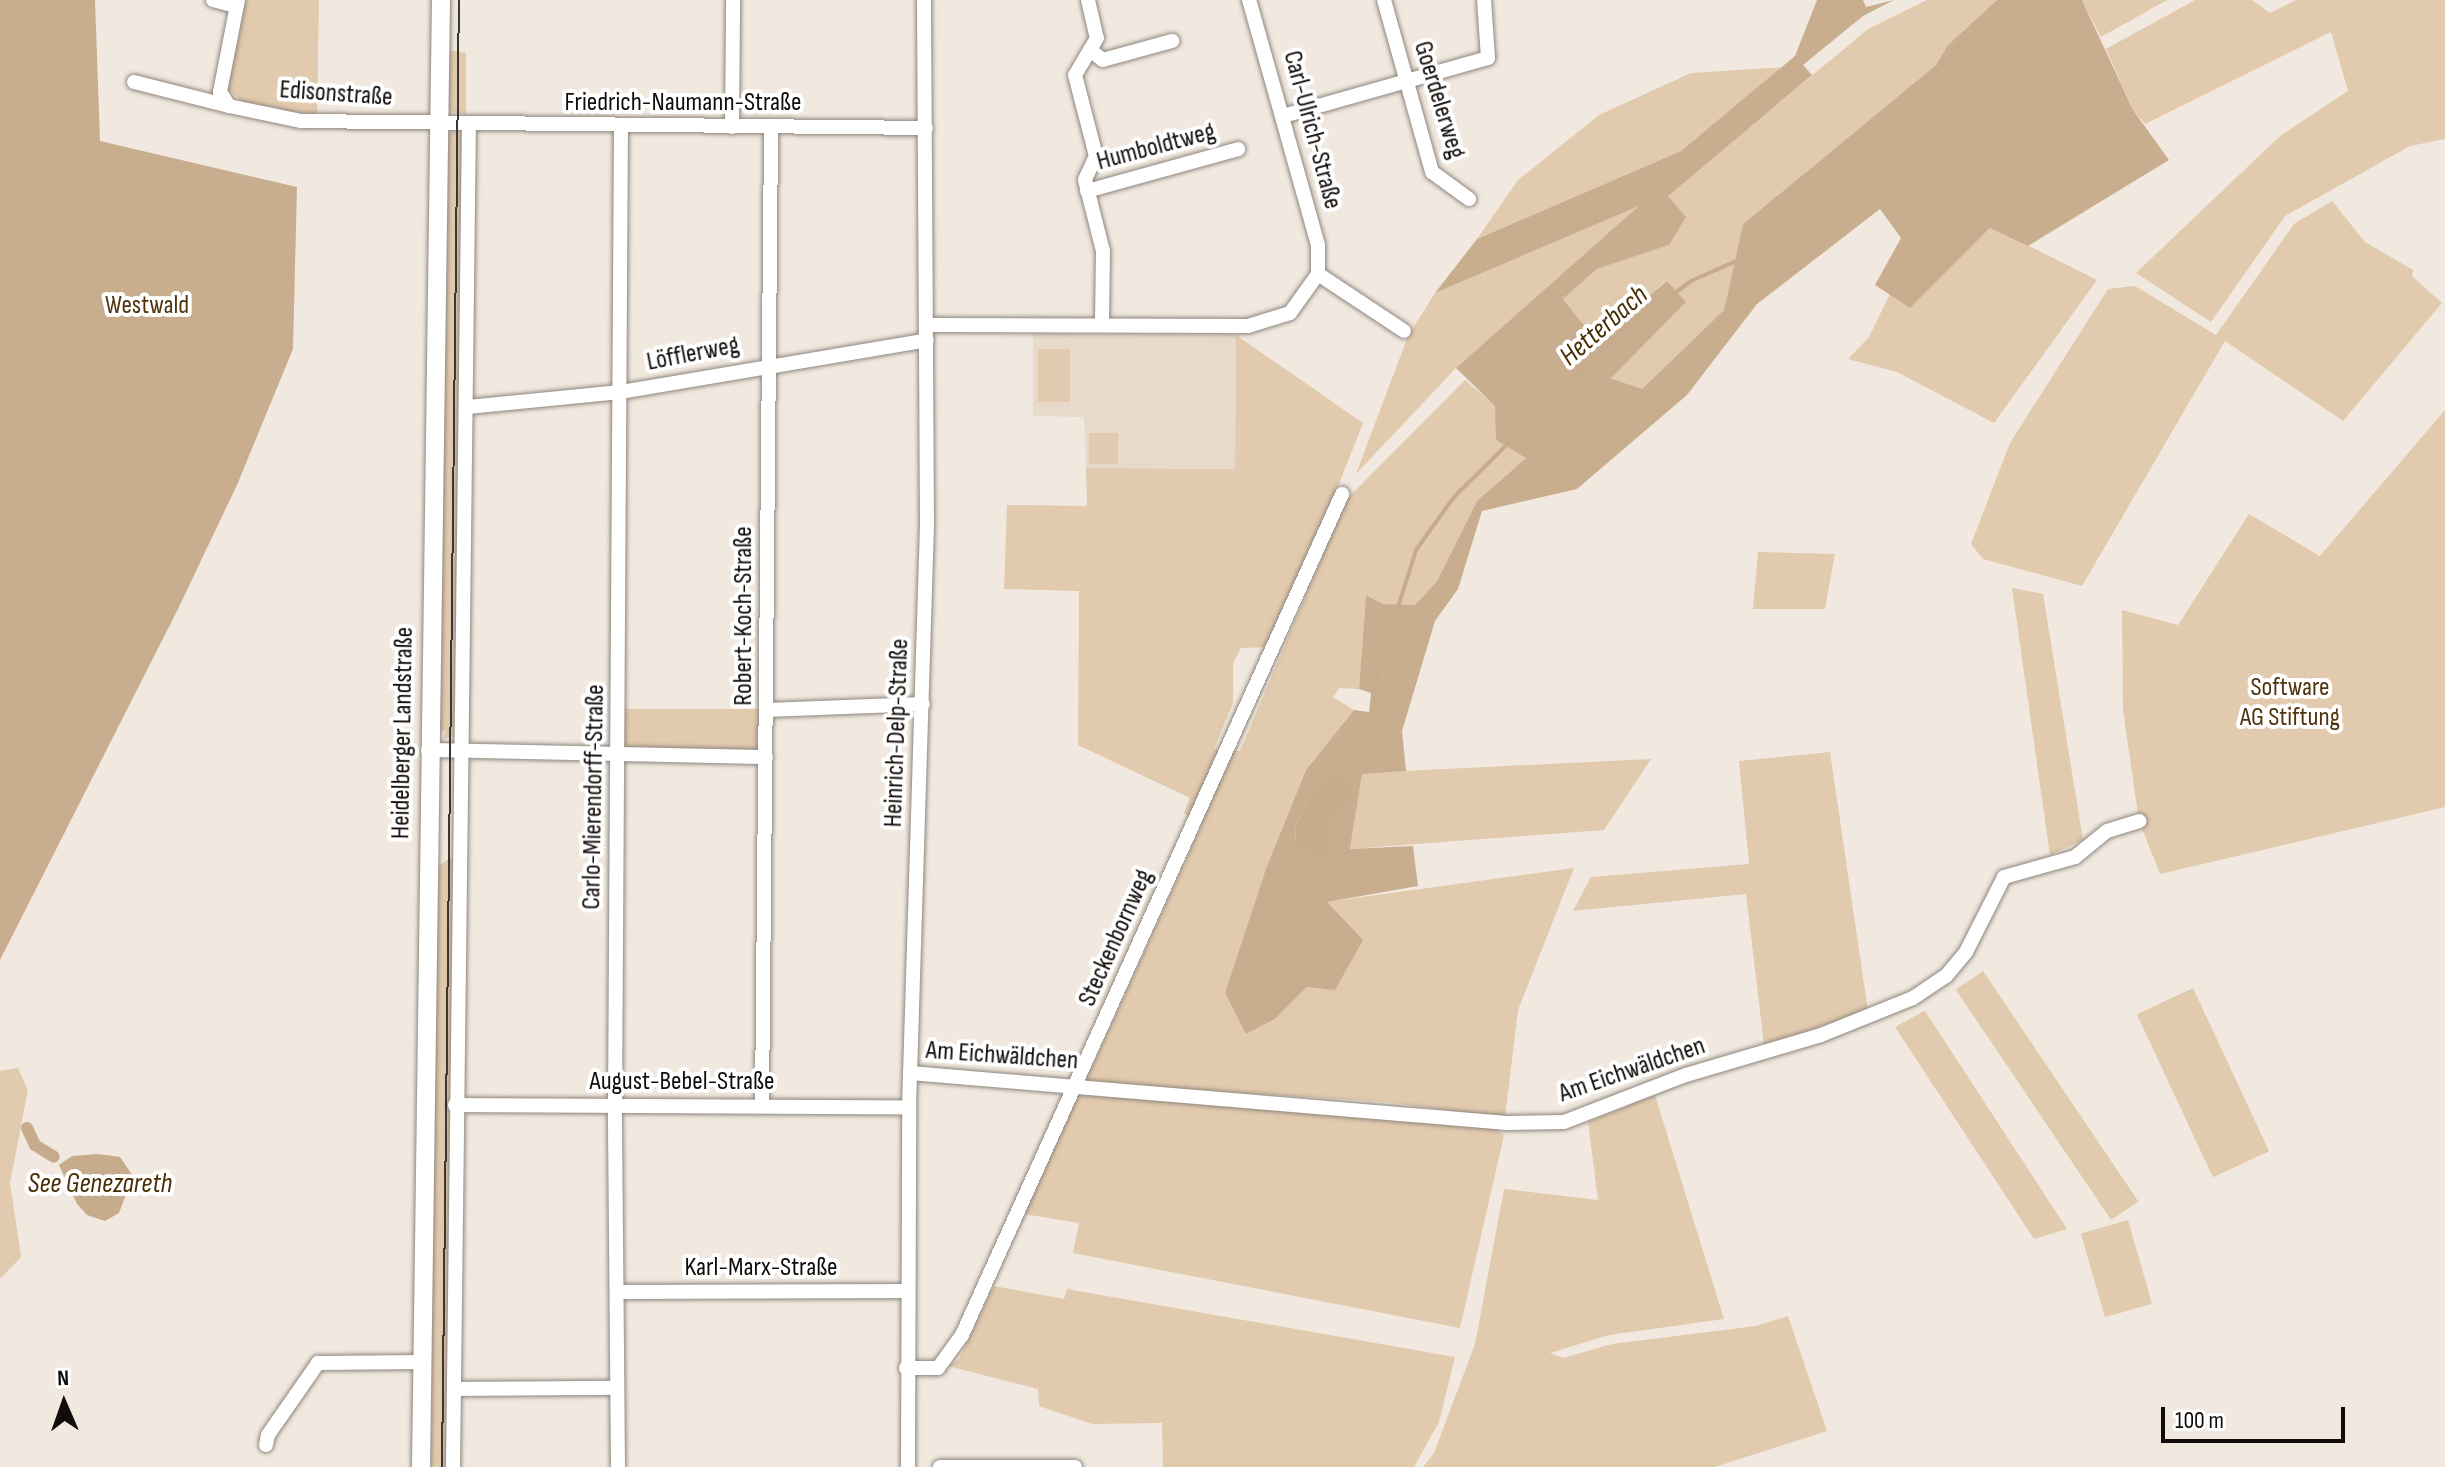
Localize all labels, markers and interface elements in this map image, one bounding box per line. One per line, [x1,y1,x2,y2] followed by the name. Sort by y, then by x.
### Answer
[1406,38,1472,162] street label: Goerdelerweg
[1276,48,1348,212] street label: Carl-Ulrich-Straße
[278,74,394,114] street label: Edisonstraße
[565,87,801,119] street label: Friedrich-Naumann-Straße
[1093,116,1219,178] street label: Humboldtweg
[1553,279,1655,373] water label: Hetterbach
[105,290,189,322] park label: Westwald
[644,330,742,378] street label: Löfflerweg
[728,526,760,706] street label: Robert-Koch-Straße
[386,627,420,839] street label: Heidelberger Landstraße
[878,638,916,828] street label: Heinrich-Delp-Straße
[2240,672,2340,734] park label: Software AG Stiftung
[576,684,612,910] street label: Carlo-Mierendorff-Straße
[1072,865,1160,1011] street label: Steckenbornweg
[1555,1030,1709,1110] street label: Am Eichwäldchen
[925,1035,1079,1077] street label: Am Eichwäldchen
[590,1066,774,1098] street label: August-Bebel-Straße
[28,1167,172,1201] water label: See Genezareth
[684,1252,838,1284] street label: Karl-Marx-Straße
[24,1363,104,1443] north arrow
[57,1365,69,1392] text: N
[2165,1391,2349,1441] scale bar
[2175,1406,2224,1435] text: 100 m

